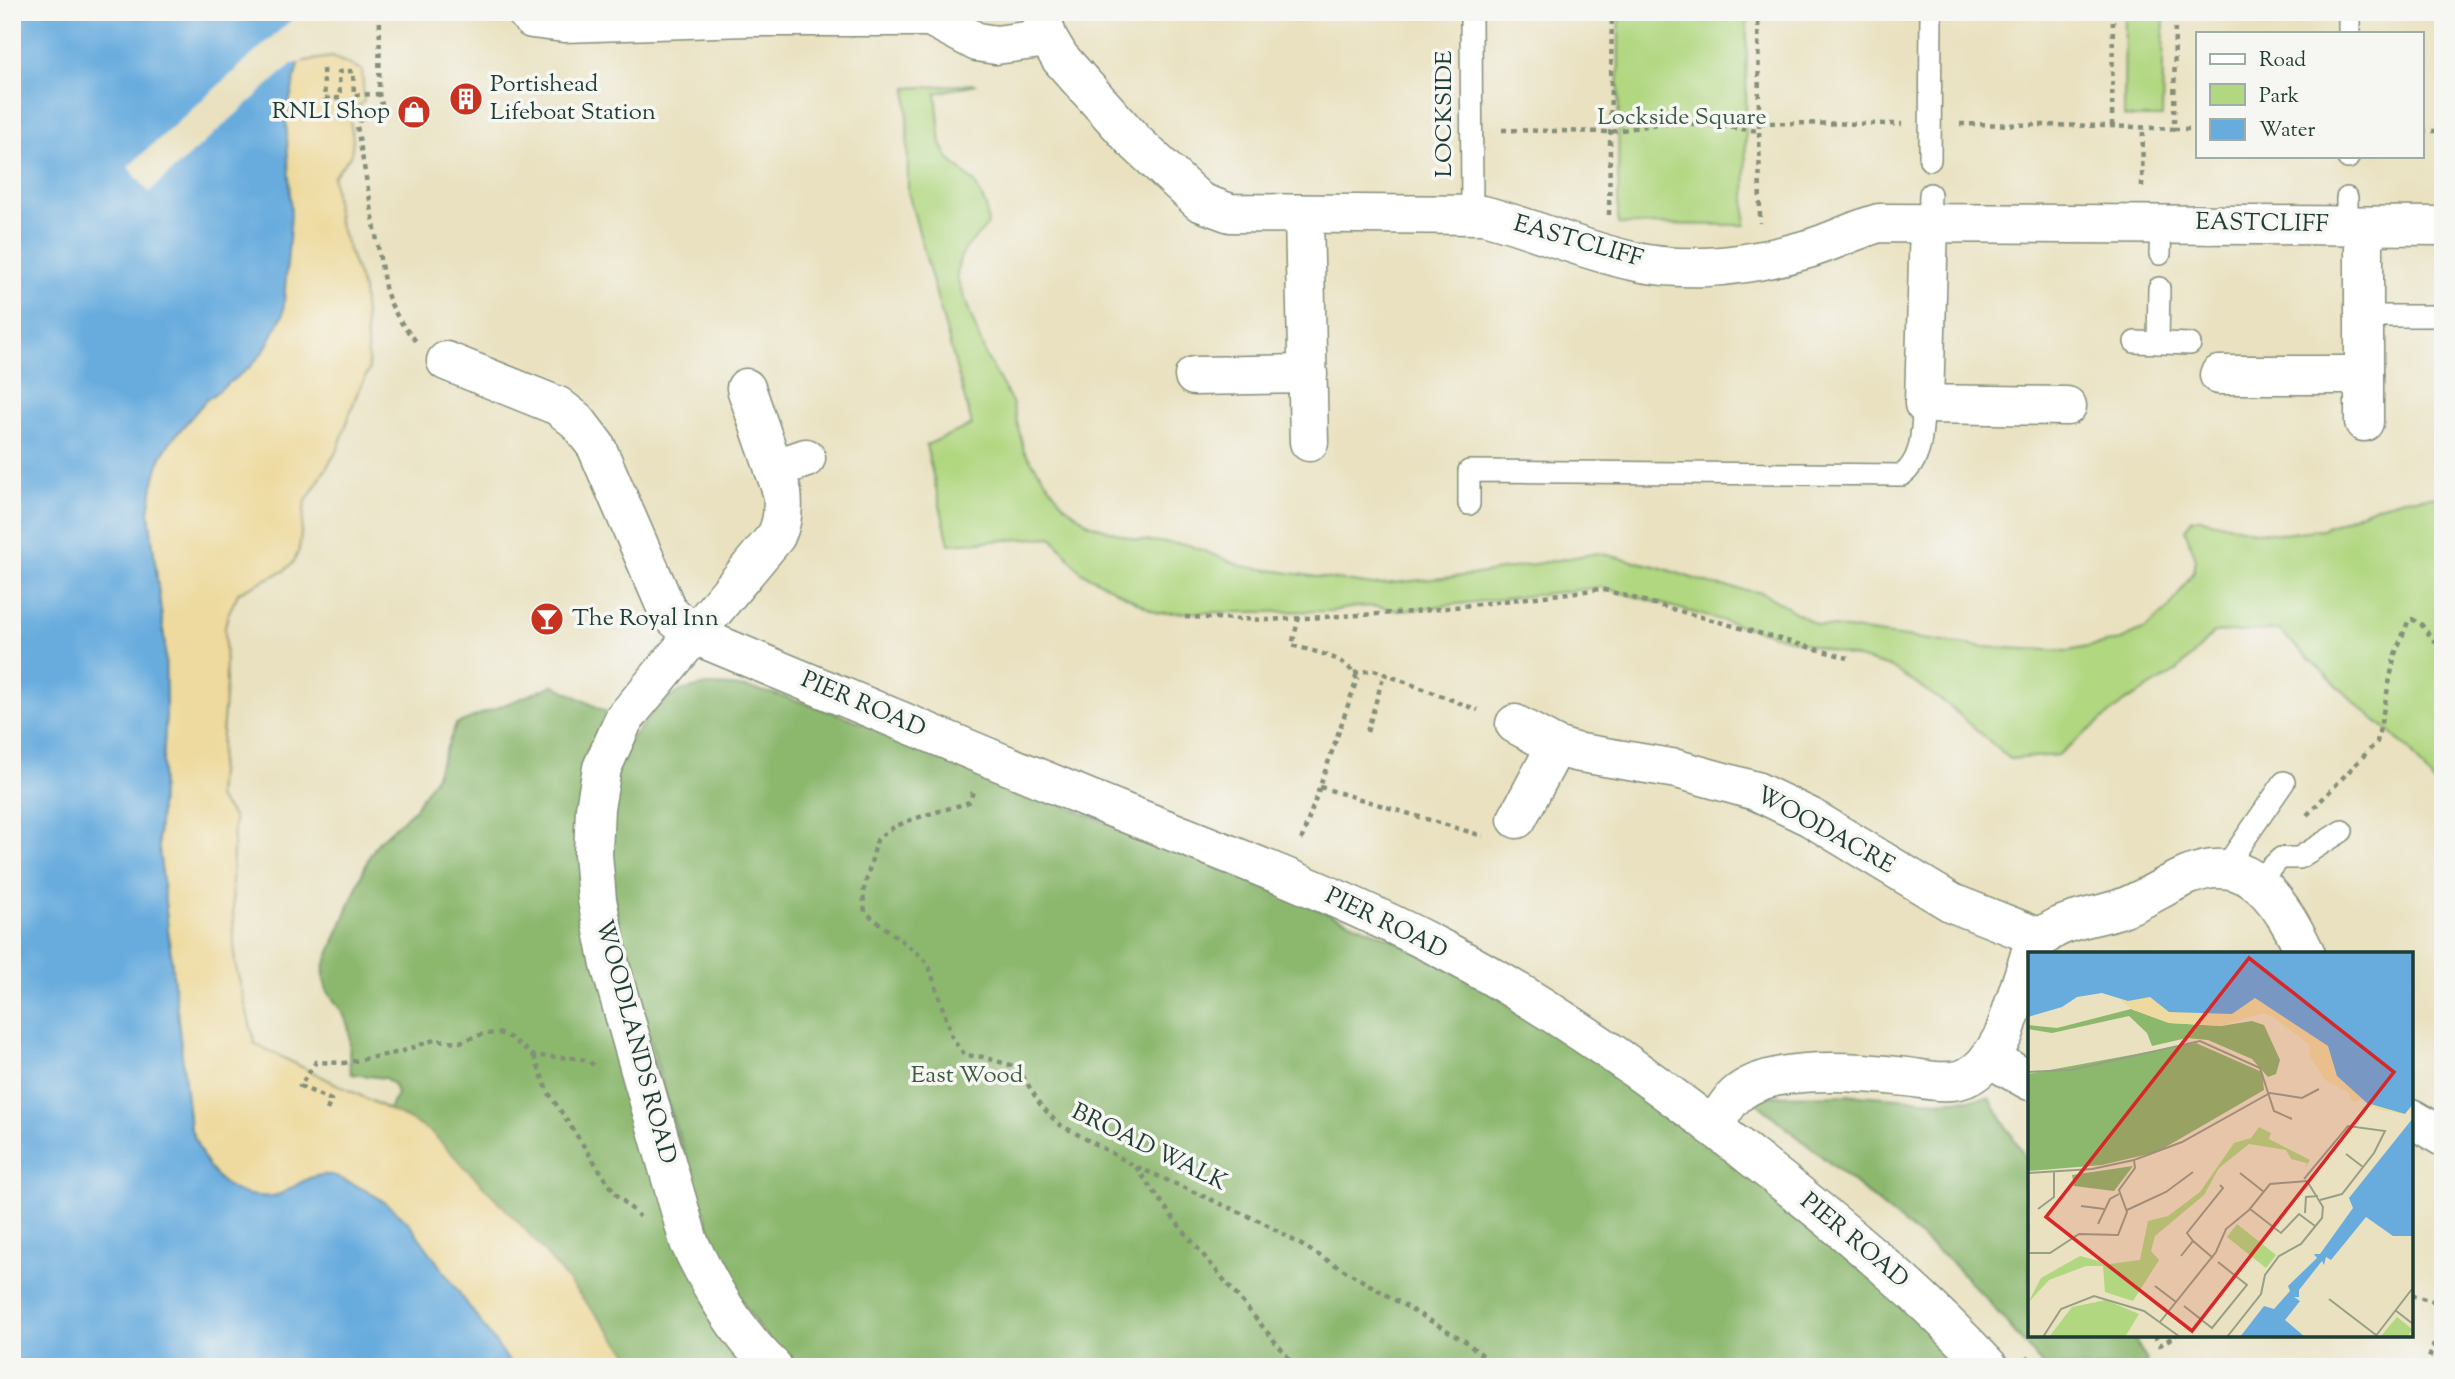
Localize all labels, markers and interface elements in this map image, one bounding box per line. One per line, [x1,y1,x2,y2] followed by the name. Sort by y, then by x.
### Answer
[2196,32,2424,158] legend
[2259,46,2306,76] text: Road
[1428,50,1462,178] street label: LOCKSIDE
[490,68,656,130] place label: Portishead Lifeboat Station
[447,80,485,118] building icon: Portishead Lifeboat Station
[2259,82,2300,112] text: Park
[395,93,433,131] shop icon: RNLI Shop
[272,95,390,129] place label: RNLI Shop
[1597,101,1767,135] park label: Lockside Square
[2259,116,2316,146] text: Water
[2195,206,2329,242] street label: EASTCLIFF
[1509,207,1647,277] street label: EASTCLIFF
[528,600,566,638] bar icon: The Royal Inn
[572,602,719,636] place label: The Royal Inn
[795,663,931,747] street label: PIER ROAD
[1749,779,1901,884] street label: WOODACRE
[1319,880,1453,968] street label: PIER ROAD
[586,916,684,1168] street label: WOODLANDS ROAD
[2028,952,2413,1337] inset map
[911,1059,1024,1093] park label: East Wood
[1066,1096,1232,1200] street label: BROAD WALK
[1792,1185,1916,1297] street label: PIER ROAD

